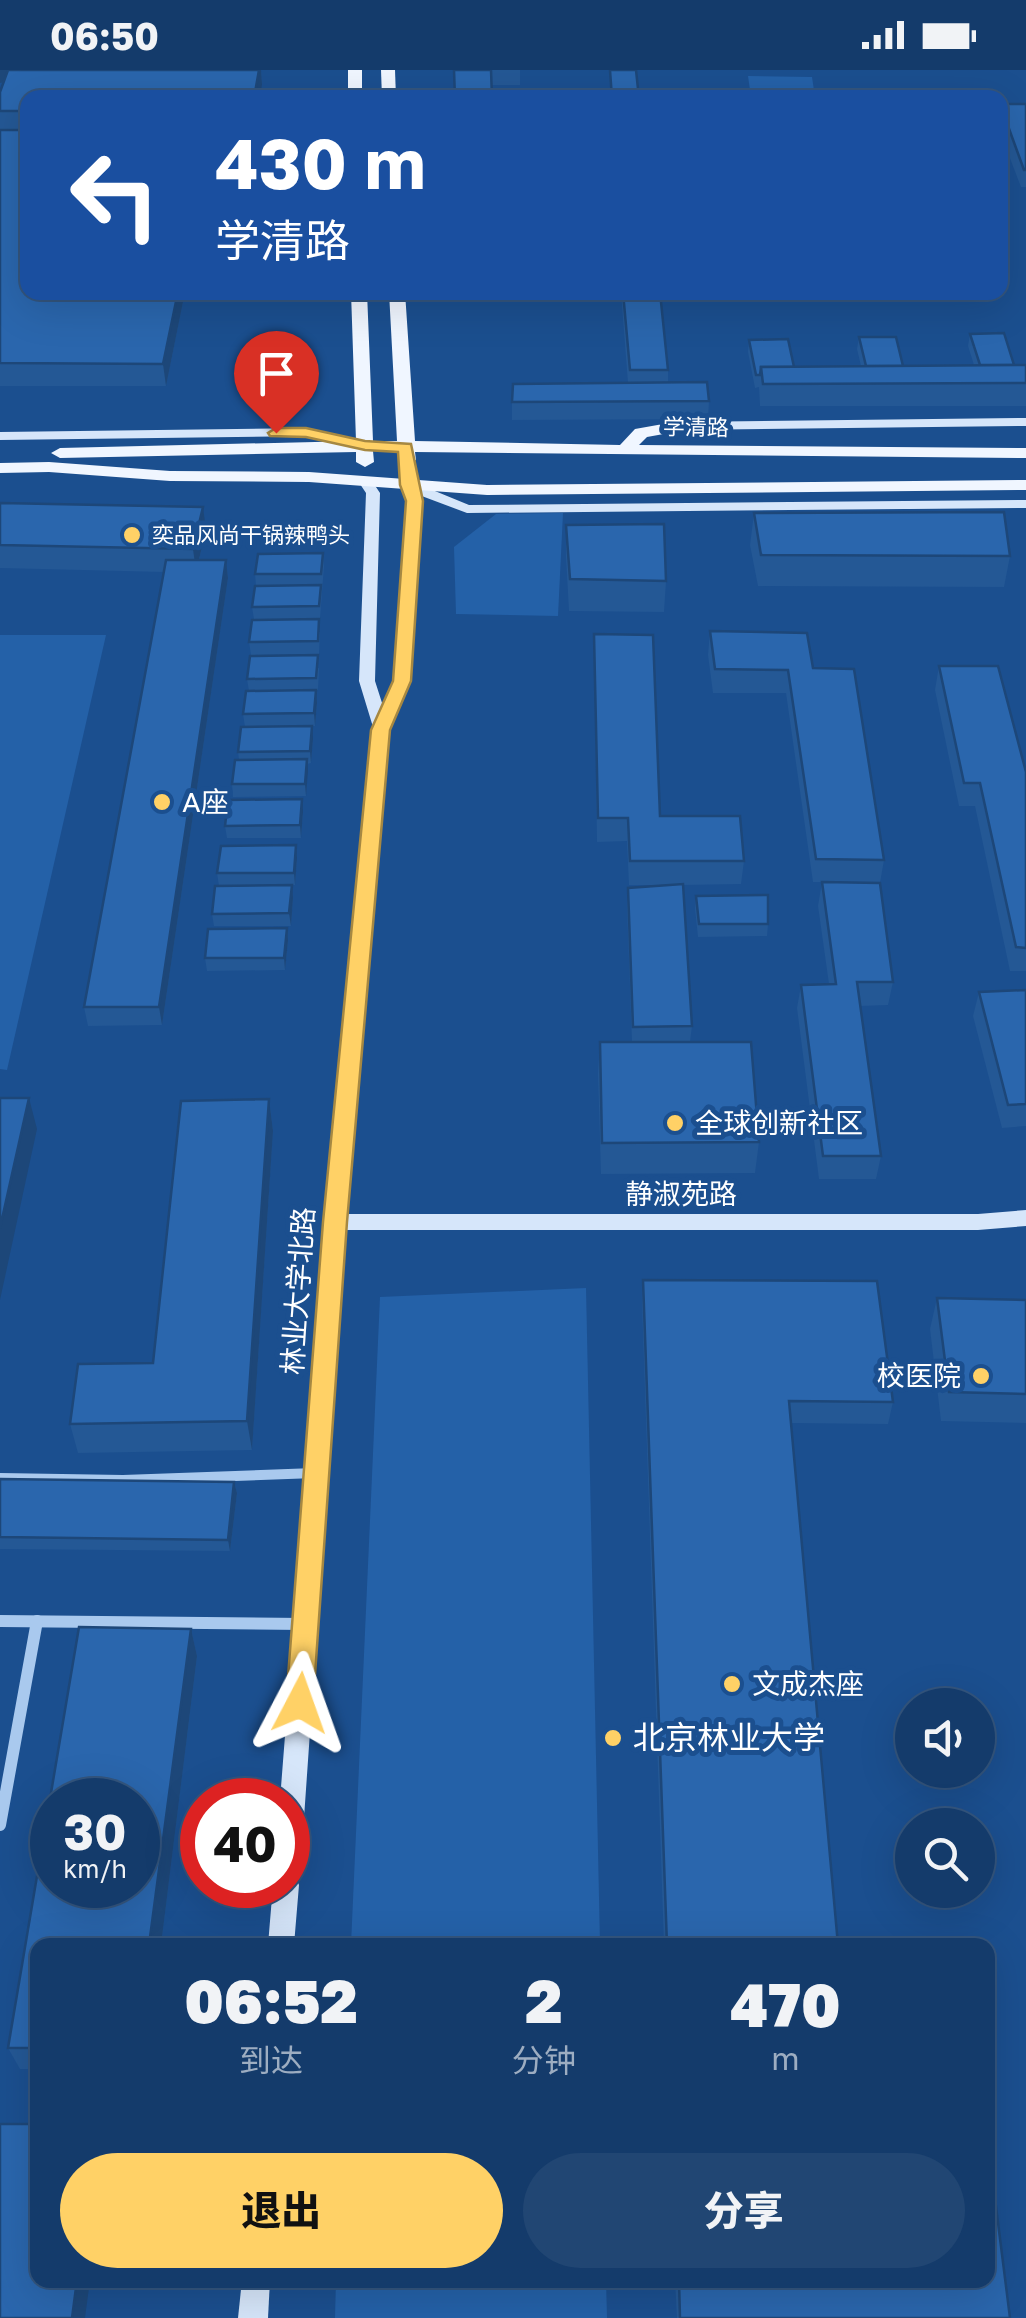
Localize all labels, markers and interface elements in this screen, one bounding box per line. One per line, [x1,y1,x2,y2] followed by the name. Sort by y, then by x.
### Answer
[50,13,159,58] text: 06:50
[215,120,426,204] text: 430 m
[50,130,180,260] icon: left
[215,213,350,267] text: 学清路
[234,331,319,434] pin
[249,346,304,401] icon: arrive
[663,412,729,441] street label: 学清路
[152,521,350,548] place label: 奕品风尚干锅辣鸭头
[121,524,143,546] marker: 奕品风尚干锅辣鸭头
[182,785,229,818] place label: A座
[151,791,173,813] marker: A座
[695,1106,863,1139] place label: 全球创新社区
[664,1112,686,1134] marker: 全球创新社区
[625,1177,737,1210] street label: 静淑苑路
[275,1206,320,1376] street label: 林业大学北路
[877,1359,961,1392] place label: 校医院
[970,1365,992,1387] marker: 校医院
[248,1651,352,1755] position arrow
[752,1667,864,1700] place label: 文成杰座
[721,1673,743,1695] marker: 文成杰座
[895,1688,995,1908] map controls
[895,1688,995,1788] button: sound
[633,1718,825,1756] place label: 北京林业大学
[602,1727,624,1749] marker: 北京林业大学
[180,1778,310,1908] speed limit sign: 40
[63,1801,126,1861] text: 30
[895,1808,995,1908] button: search
[63,1853,127,1884] text: km/h
[184,1964,358,2036] text: 06:52
[525,1964,563,2036] text: 2
[730,1968,841,2040] text: 470
[771,2039,800,2077] text: m
[239,2041,303,2079] text: 到达
[512,2041,576,2079] text: 分钟
[60,2153,503,2268] button: 退出
[523,2153,965,2268] button: 分享

